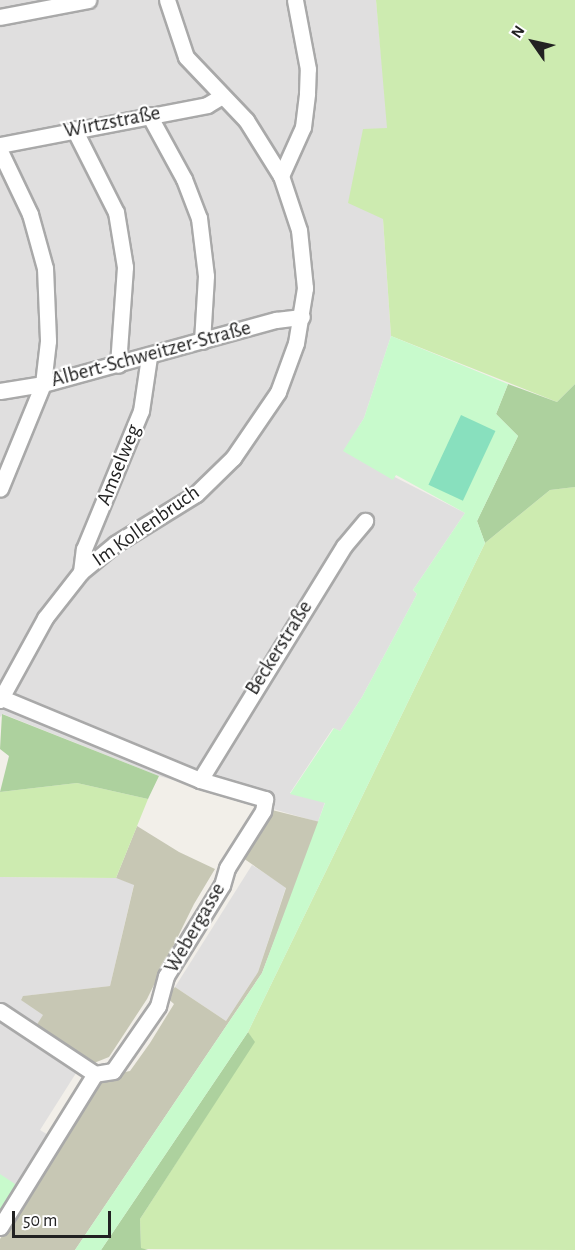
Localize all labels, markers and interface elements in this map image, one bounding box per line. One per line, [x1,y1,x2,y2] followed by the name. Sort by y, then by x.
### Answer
[503,12,563,72] north arrow
[508,23,528,41] text: N
[61,100,163,144] street label: Wirtzstraße
[48,315,254,393] street label: Albert-Schweitzer-Straße
[91,421,147,509] street label: Amselweg
[88,480,204,572] street label: Im Kollenbruch
[240,596,318,700] street label: Beckerstraße
[159,879,231,977] street label: Webergasse
[15,1199,114,1237] scale bar
[23,1212,57,1230] text: 50 m

